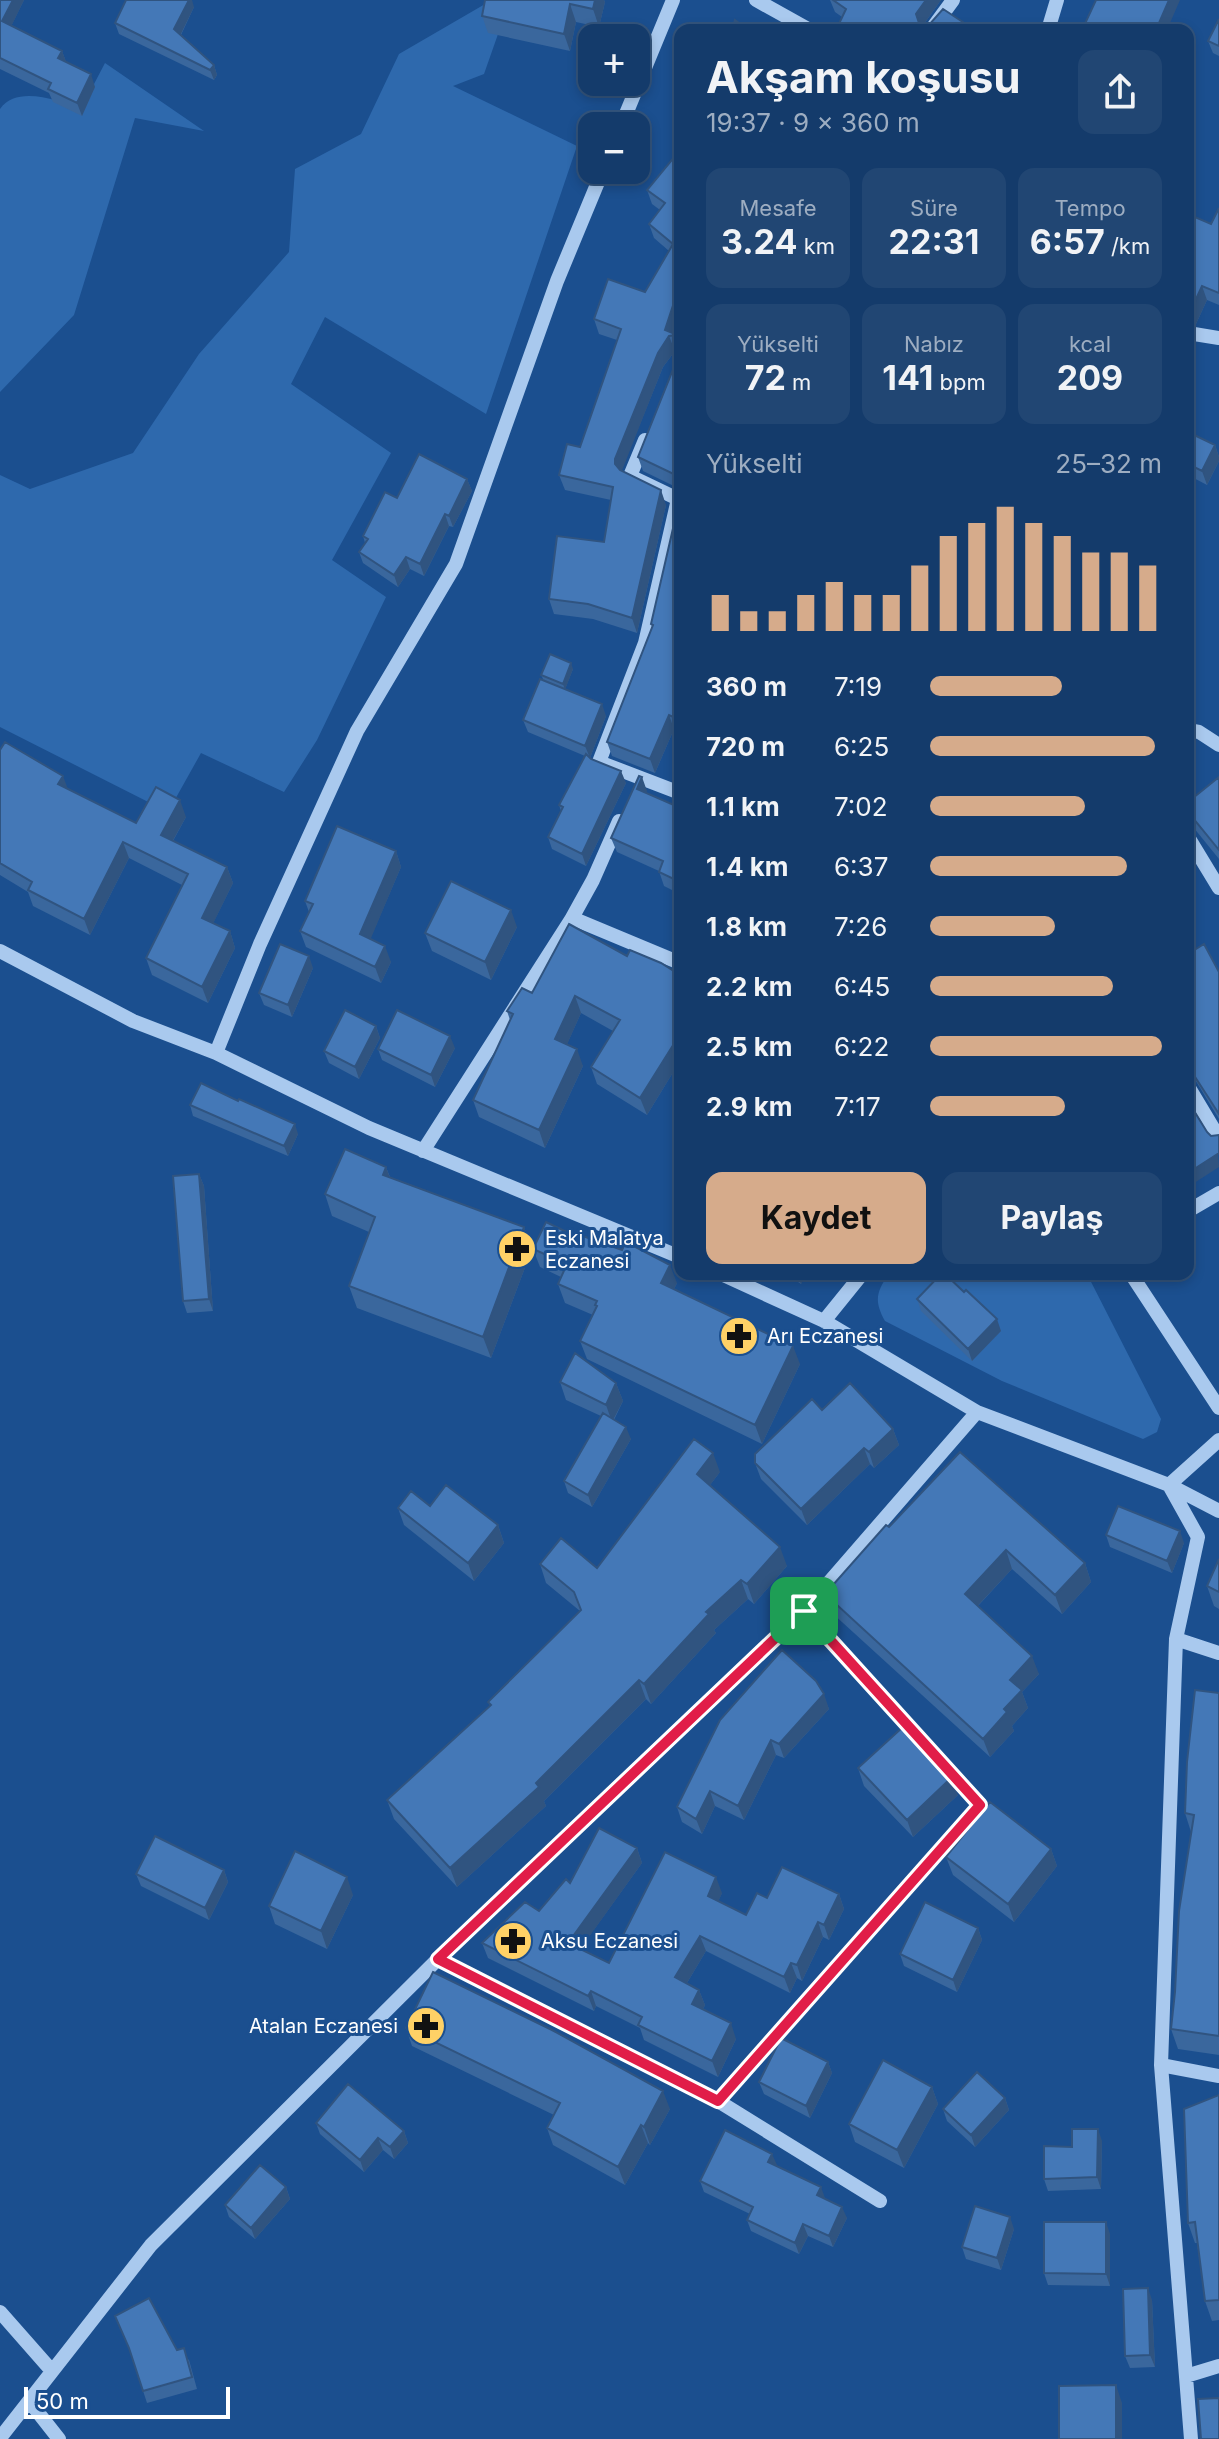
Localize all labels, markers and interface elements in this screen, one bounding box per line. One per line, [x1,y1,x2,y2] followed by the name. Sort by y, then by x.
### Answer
[578,24,650,184] map controls
[578,24,650,96] button: +
[706,50,1021,104] text: Akşam koşusu
[1078,50,1162,134] button: share
[706,107,920,138] text: 19:37 · 9 × 360 m
[578,112,650,184] button: −
[740,195,817,221] text: Mesafe
[910,195,958,221] text: Süre
[1054,195,1126,221] text: Tempo
[721,221,797,262] text: 3.24
[889,221,979,262] text: 22:31
[1030,221,1105,262] text: 6:57
[797,233,835,259] text: km
[1105,233,1150,259] text: /km
[737,331,819,357] text: Yükselti
[904,331,964,357] text: Nabız
[1069,331,1111,357] text: kcal
[745,357,786,398] text: 72
[882,357,933,398] text: 141
[1057,357,1123,398] text: 209
[786,369,811,395] text: m
[933,369,986,395] text: bpm
[706,448,803,479] text: Yükselti
[1055,448,1162,479] text: 25–32 m
[706,671,787,702] text: 360 m
[834,671,882,702] text: 7:19
[706,731,785,762] text: 720 m
[834,731,889,762] text: 6:25
[706,791,780,822] text: 1.1 km
[834,791,888,822] text: 7:02
[706,851,788,882] text: 1.4 km
[834,851,888,882] text: 6:37
[706,911,787,942] text: 1.8 km
[834,911,887,942] text: 7:26
[706,971,792,1002] text: 2.2 km
[834,971,890,1002] text: 6:45
[706,1031,792,1062] text: 2.5 km
[834,1031,889,1062] text: 6:22
[706,1091,793,1122] text: 2.9 km
[834,1091,881,1122] text: 7:17
[706,1172,926,1264] button: Kaydet
[942,1172,1162,1264] button: Paylaş
[545,1226,664,1273] place label: Eski Malatya Eczanesi
[496,1228,538,1270] pharmacy icon: Eski Malatya Eczanesi
[718,1315,760,1357] pharmacy icon: Arı Eczanesi
[767,1324,883,1348] place label: Arı Eczanesi
[770,1577,838,1645] pin
[782,1589,826,1633] icon: arrive
[492,1920,534,1962] pharmacy icon: Aksu Eczanesi
[541,1929,678,1953] place label: Aksu Eczanesi
[405,2005,447,2047] pharmacy icon: Atalan Eczanesi
[249,2014,398,2038] place label: Atalan Eczanesi
[24,2383,230,2419] scale bar
[36,2388,89,2414] text: 50 m

